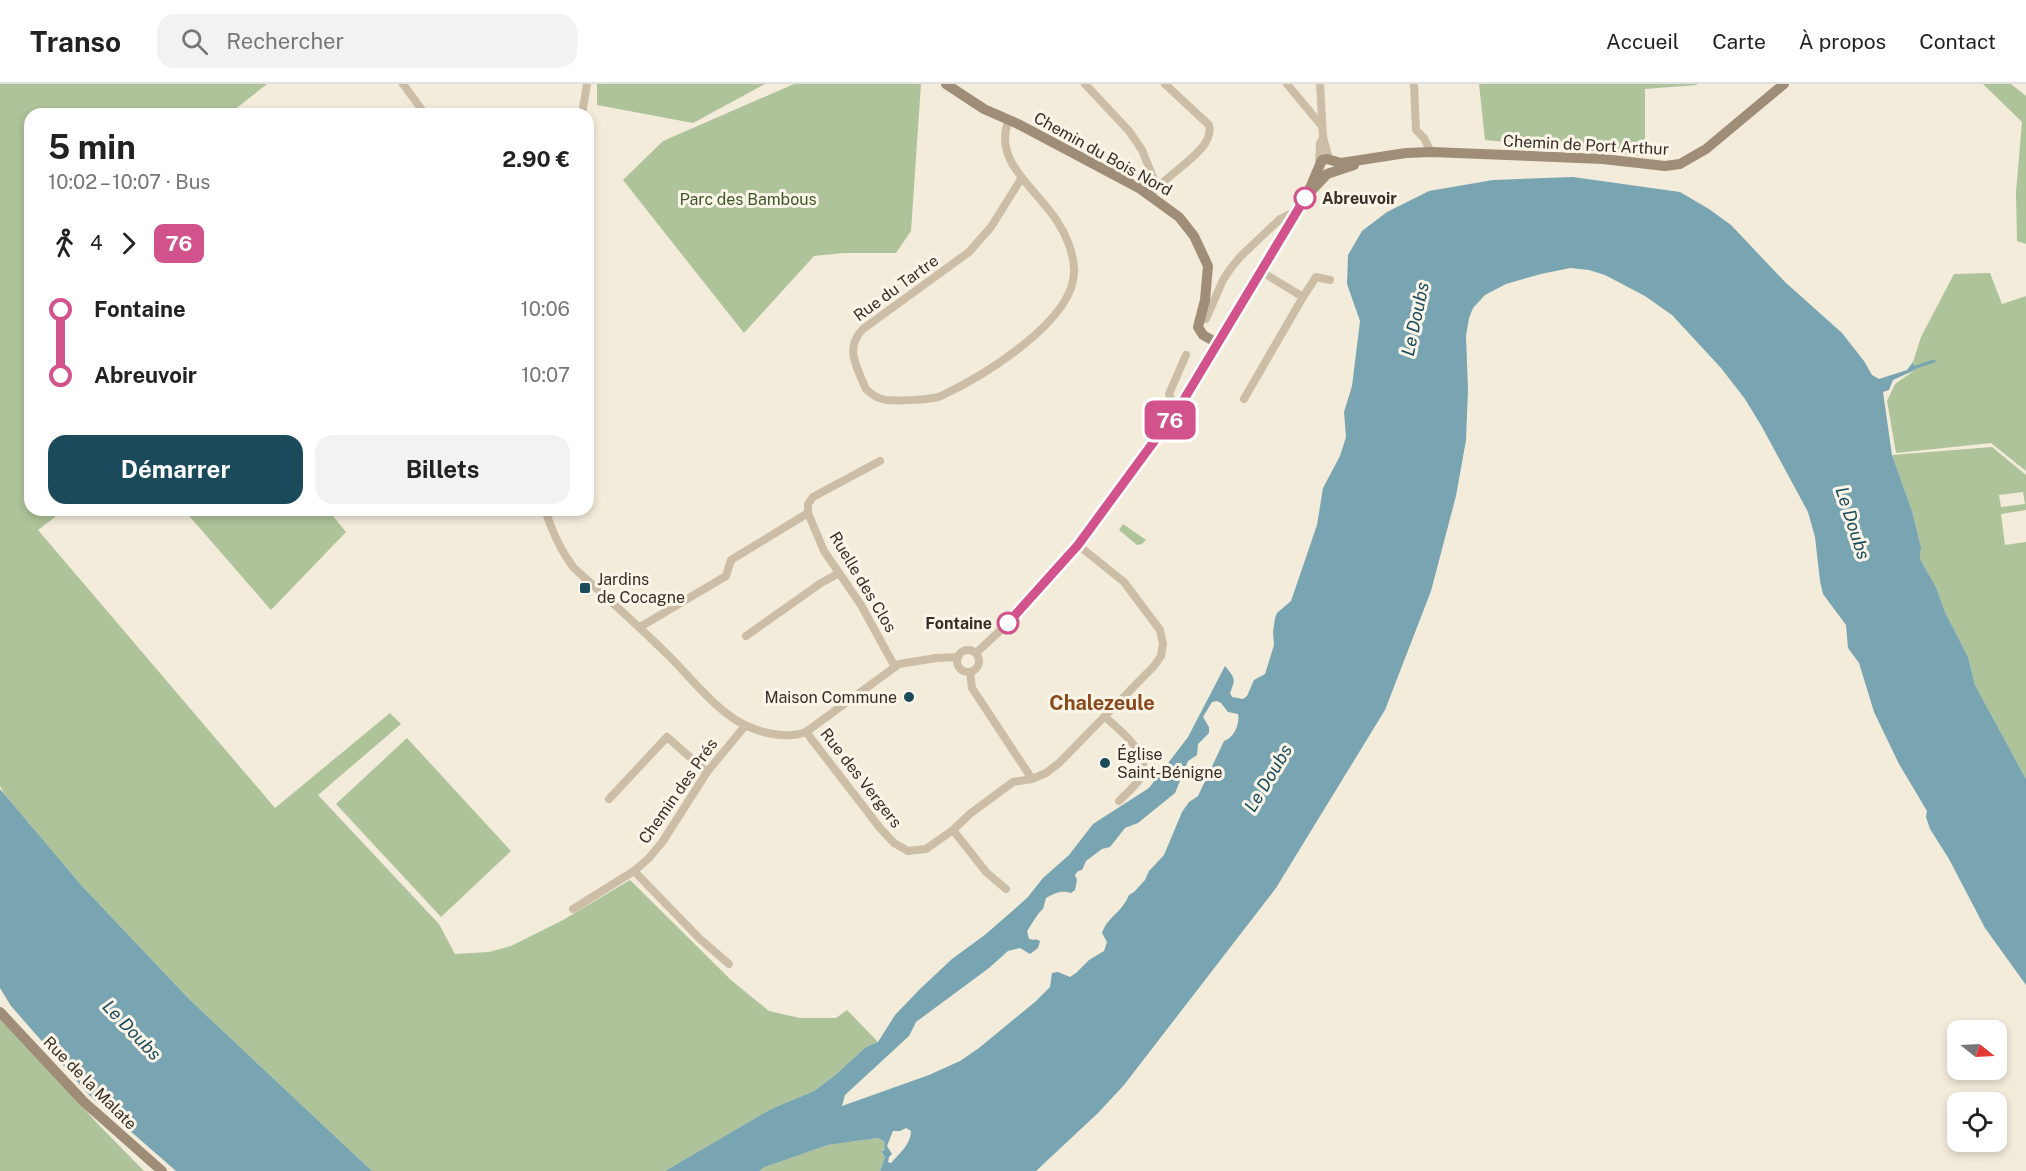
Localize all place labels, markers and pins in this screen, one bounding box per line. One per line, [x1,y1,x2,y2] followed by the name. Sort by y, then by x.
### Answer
[1294,187,1316,209] marker: Abreuvoir
[1322,189,1397,208] place label: Abreuvoir
[597,570,685,607] place label: Jardins de Cocagne
[578,581,592,595] marker: Jardins de Cocagne
[997,612,1019,634] marker: Fontaine
[925,614,992,633] place label: Fontaine
[764,688,897,707] place label: Maison Commune
[902,690,916,704] marker: Maison Commune
[1117,744,1223,782] place label: Église Saint-Bénigne
[1098,756,1112,770] marker: Église Saint-Bénigne

